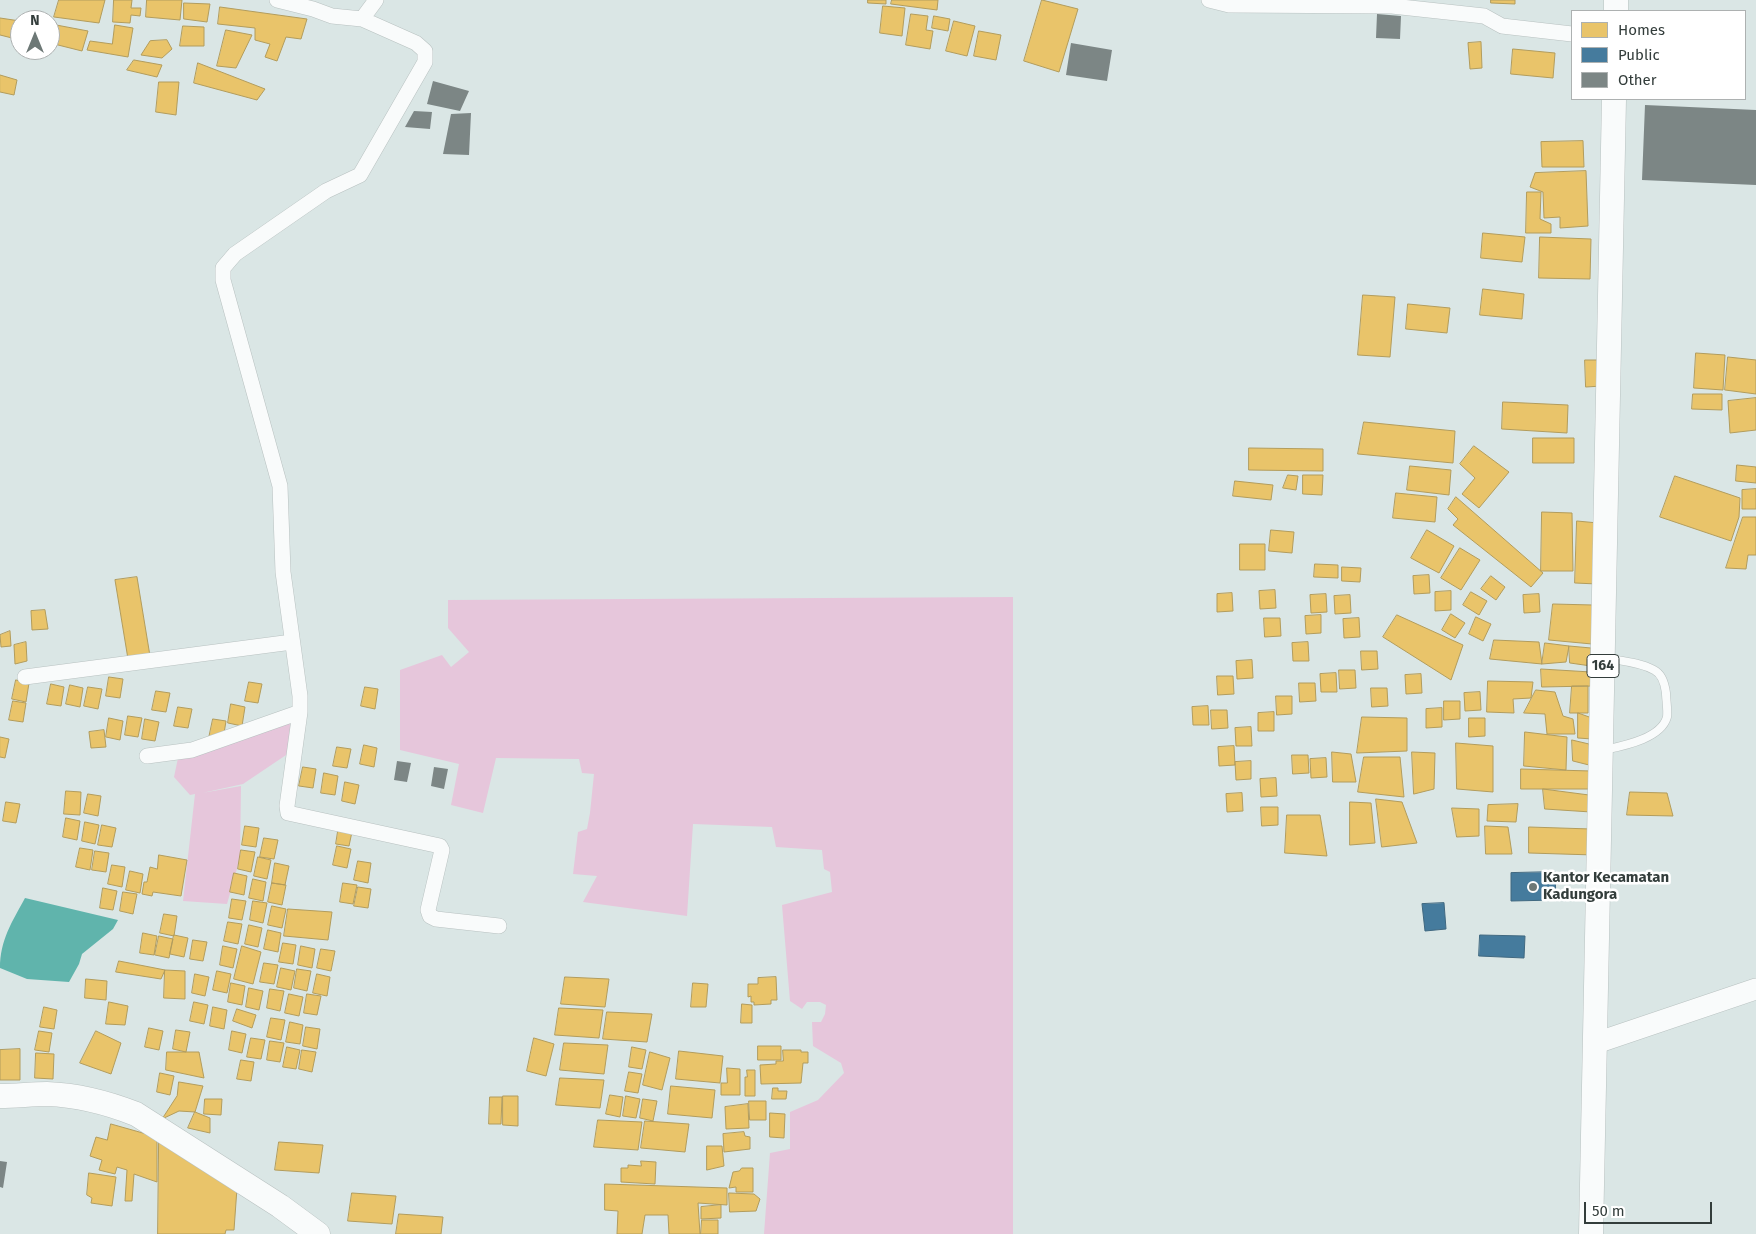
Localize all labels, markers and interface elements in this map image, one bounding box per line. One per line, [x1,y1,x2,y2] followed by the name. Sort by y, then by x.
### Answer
[10,10,60,60] north arrow
[1571,10,1746,100] legend
[30,12,40,29] text: N
[1618,21,1665,39] text: Homes
[1618,46,1660,64] text: Public
[1618,71,1657,89] text: Other
[1587,654,1619,678] road number: 164
[1543,869,1669,904] place label: Kantor Kecamatan Kadungora
[1527,881,1539,893] marker: Kantor Kecamatan Kadungora
[1586,1192,1714,1224] scale bar
[1592,1202,1625,1220] text: 50 m

